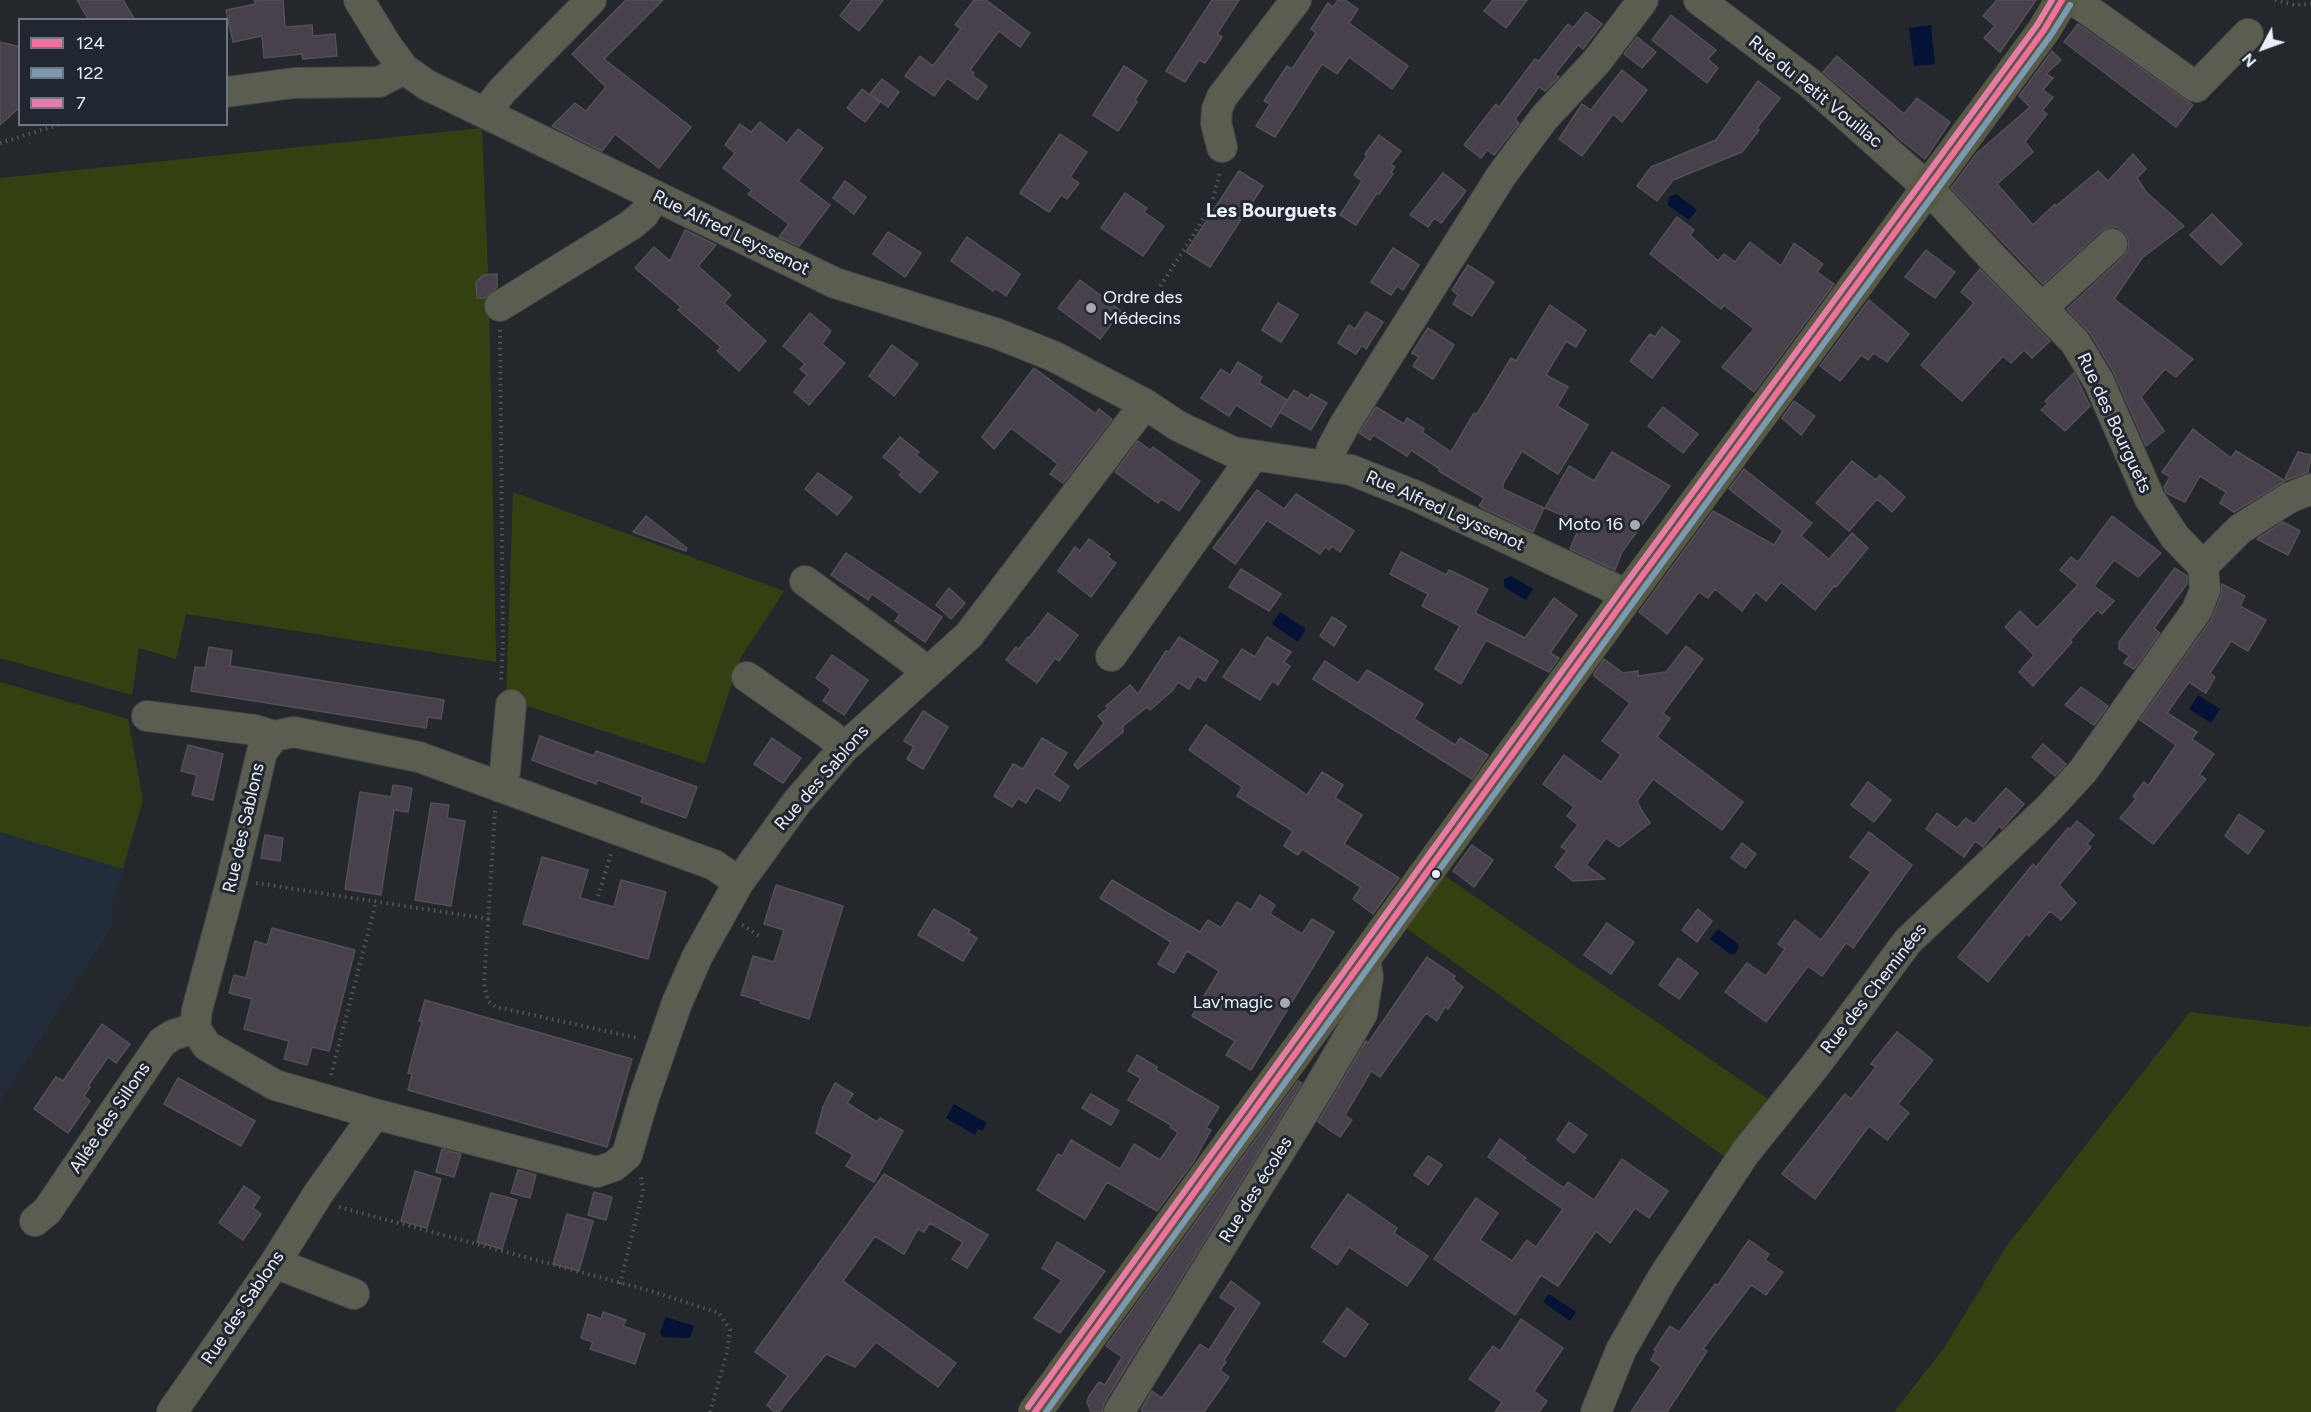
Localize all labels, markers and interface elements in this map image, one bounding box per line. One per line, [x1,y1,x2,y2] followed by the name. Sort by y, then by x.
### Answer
[18,18,228,126] legend
[2233,18,2293,78] north arrow
[1744,31,1886,153] street label: Rue du Petit Vouillac
[76,32,105,54] text: 124
[2238,49,2260,71] text: N
[76,62,104,84] text: 122
[76,92,86,114] text: 7
[649,186,813,280] street label: Rue Alfred Leyssenot
[1206,199,1336,223] district label: Les Bourguets
[1103,287,1183,330] place label: Ordre des Médecins
[1084,301,1098,315] marker: Ordre des Médecins
[2072,350,2156,496] street label: Rue des Bourguets
[1362,466,1528,556] street label: Rue Alfred Leyssenot
[1558,514,1623,536] place label: Moto 16
[1628,518,1642,532] marker: Moto 16
[770,721,874,835] street label: Rue des Sablons
[219,761,269,895] street label: Rue des Sablons
[1430,868,1442,880] unlabelled marker
[1816,920,1932,1058] street label: Rue des Cheminées
[1193,992,1273,1014] place label: Lav'magic
[1278,996,1292,1010] marker: Lav'magic
[65,1058,155,1178] street label: Allée des Sillons
[1215,1133,1297,1247] street label: Rue des écoles
[197,1247,289,1369] street label: Rue des Sablons

